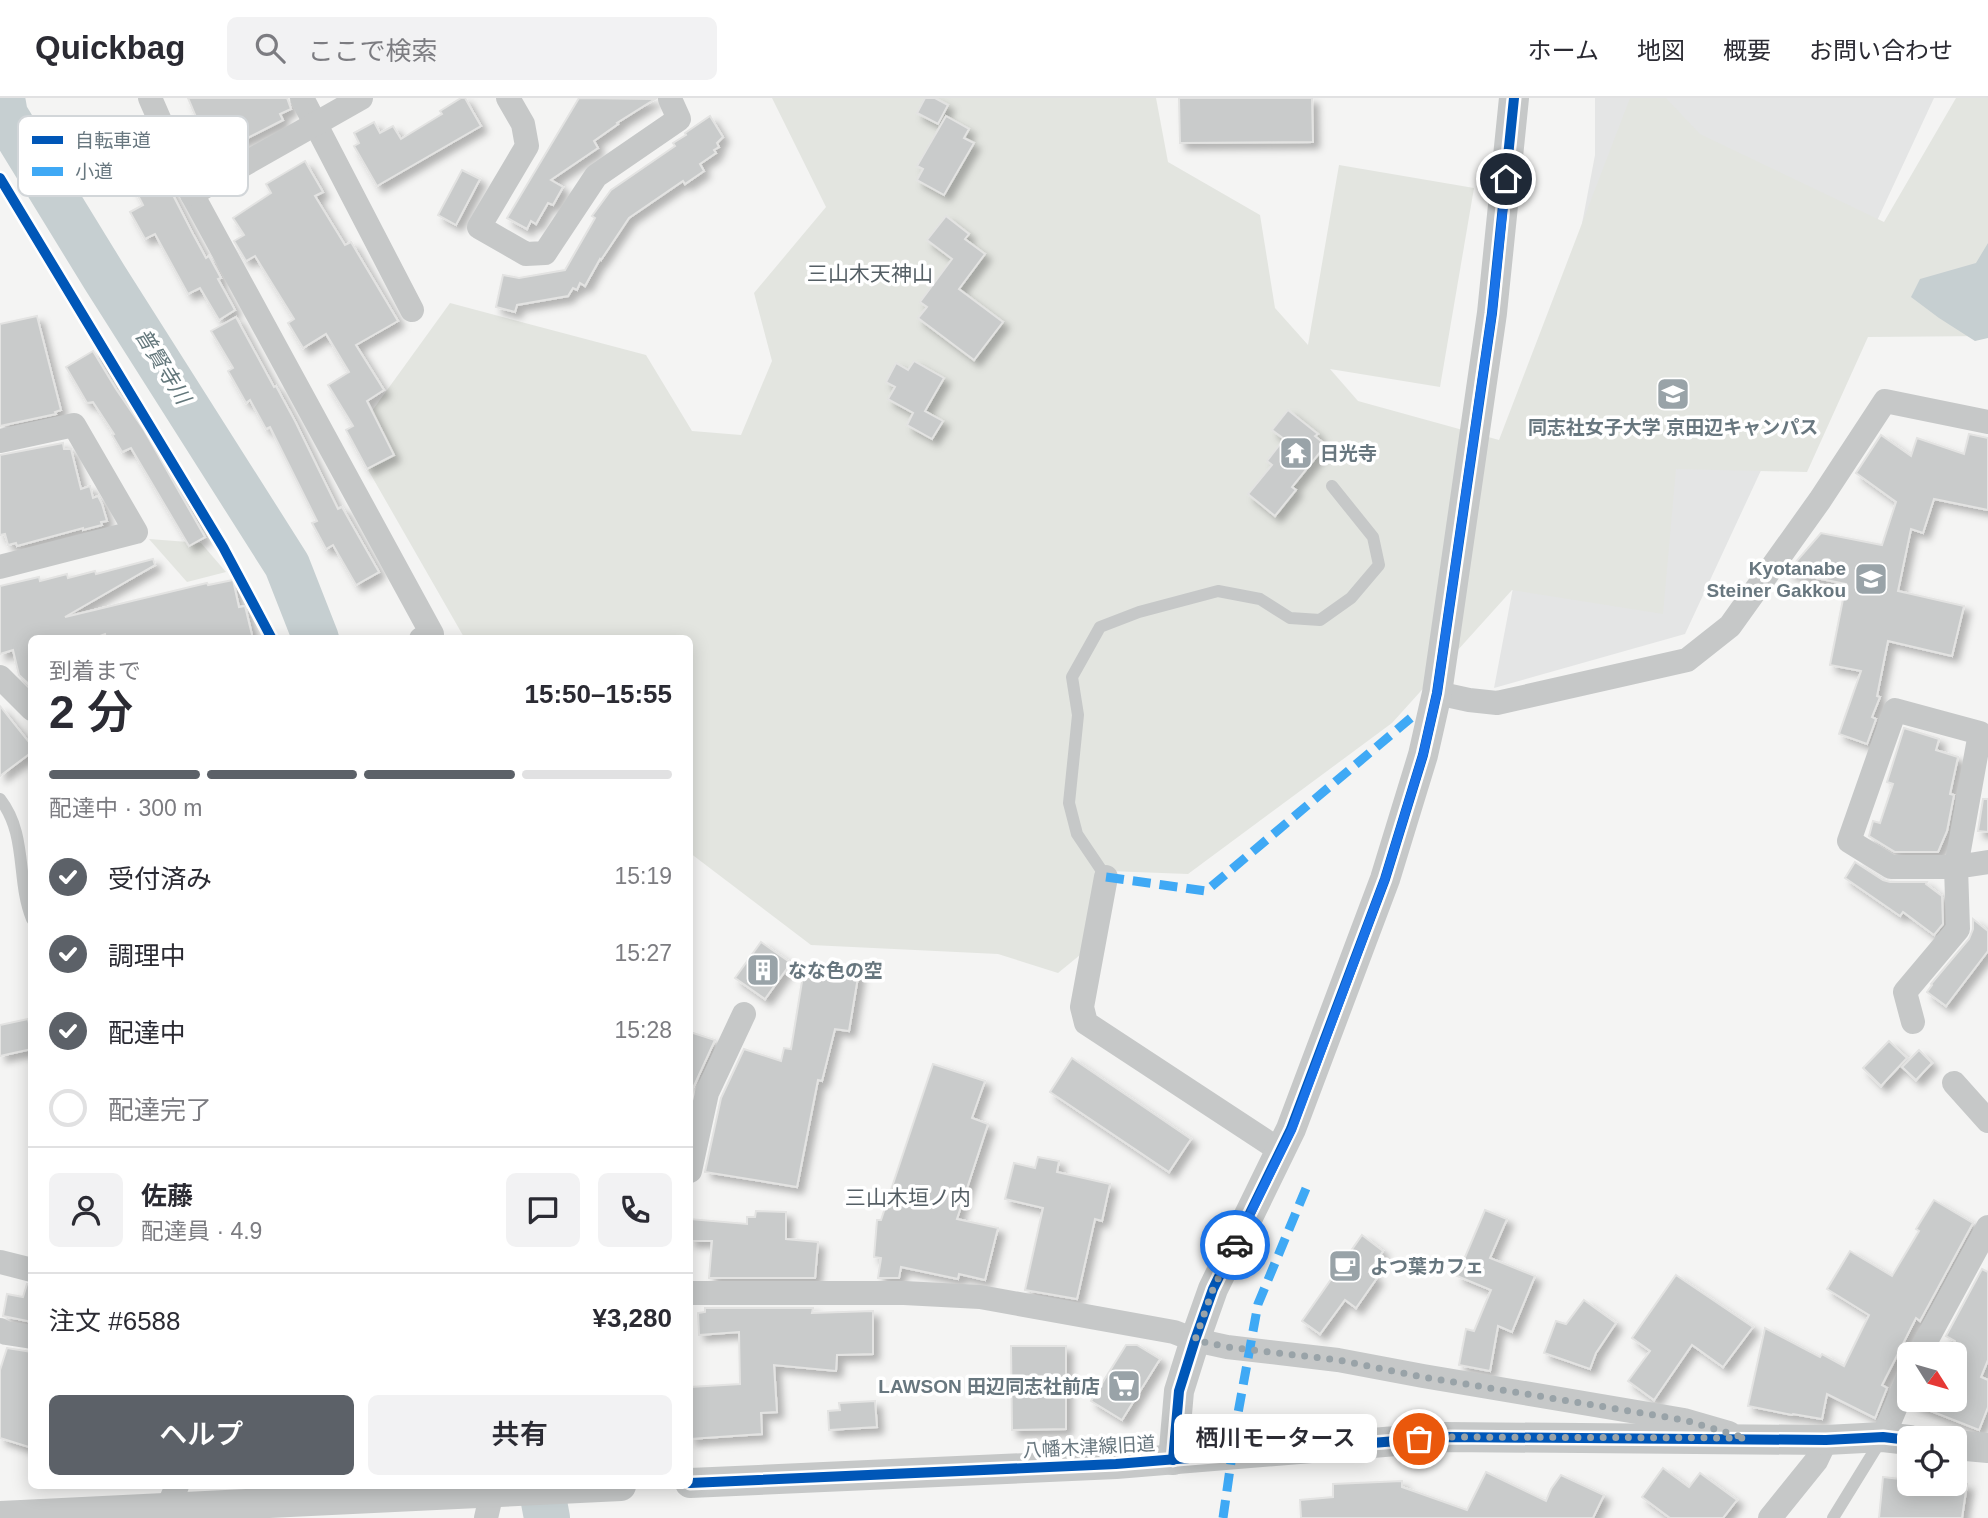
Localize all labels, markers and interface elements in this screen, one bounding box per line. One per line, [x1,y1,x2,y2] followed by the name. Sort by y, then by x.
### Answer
[227,17,717,80] search box
[35,29,185,66] text: Quickbag
[251,29,289,67] icon: search
[307,36,437,66] text: ここで検索
[1528,37,1599,64] text: ホーム
[1637,37,1685,64] text: 地図
[1723,37,1771,64] text: 概要
[1809,37,1953,64] text: お問い合わせ
[18,116,248,196] legend
[75,130,151,151] text: 自転車道
[1476,149,1536,209] pin
[1487,160,1525,198] icon: home
[75,161,113,182] text: 小道
[807,262,933,285] district label: 三山木天神山
[131,324,196,409] water label: 普賢寺川
[1654,375,1692,413] school or university icon: 同志社女子大学 京田辺キャンパス
[1528,417,1818,438] place label: 同志社女子大学 京田辺キャンパス
[1277,434,1315,472] temple icon: 日光寺
[1320,443,1377,464] place label: 日光寺
[1707,558,1846,601] place label: Kyotanabe Steiner Gakkou
[1852,560,1890,598] school or university icon: Kyotanabe Steiner Gakkou
[49,658,141,684] text: 到着まで
[525,679,672,709] text: 15:50–15:55
[49,686,133,738] text: 2 分
[49,795,202,821] text: 配達中 · 300 m
[49,858,87,896] icon: check
[614,863,672,889] text: 15:19
[108,864,212,894] text: 受付済み
[49,935,87,973] icon: check
[614,940,672,966] text: 15:27
[108,941,186,971] text: 調理中
[744,951,782,989] building icon: なな色の空
[788,960,883,981] place label: なな色の空
[49,1012,87,1050] icon: check
[614,1017,672,1043] text: 15:28
[108,1018,186,1048] text: 配達中
[108,1095,212,1125] text: 配達完了
[49,1173,123,1247] button: person
[506,1173,580,1247] button: chat
[598,1173,672,1247] button: phone
[141,1181,193,1211] text: 佐藤
[845,1186,971,1209] district label: 三山木垣ノ内
[1200,1210,1270,1280] courier
[141,1218,262,1244] text: 配達員 · 4.9
[1216,1226,1254,1264] icon: car
[1326,1247,1364,1285] cafe icon: よつ葉カフェ
[1370,1256,1484,1277] place label: よつ葉カフェ
[592,1303,672,1333] text: ¥3,280
[49,1306,181,1336] text: 注文 #6588
[1897,1342,1967,1412] north arrow
[1897,1342,1967,1496] map controls
[1105,1367,1143,1405] supermarket icon: LAWSON 田辺同志社前店
[878,1376,1100,1397] place label: LAWSON 田辺同志社前店
[49,1395,354,1475] button: ヘルプ
[368,1395,672,1475] button: 共有
[1389,1409,1449,1469] pin
[1174,1414,1377,1464] callout: 栖川モータース
[1400,1420,1438,1458] icon: bag
[1196,1425,1355,1451] text: 栖川モータース
[1897,1426,1967,1496] button: locate
[1022,1433,1156,1461] street label: 八幡木津線旧道

